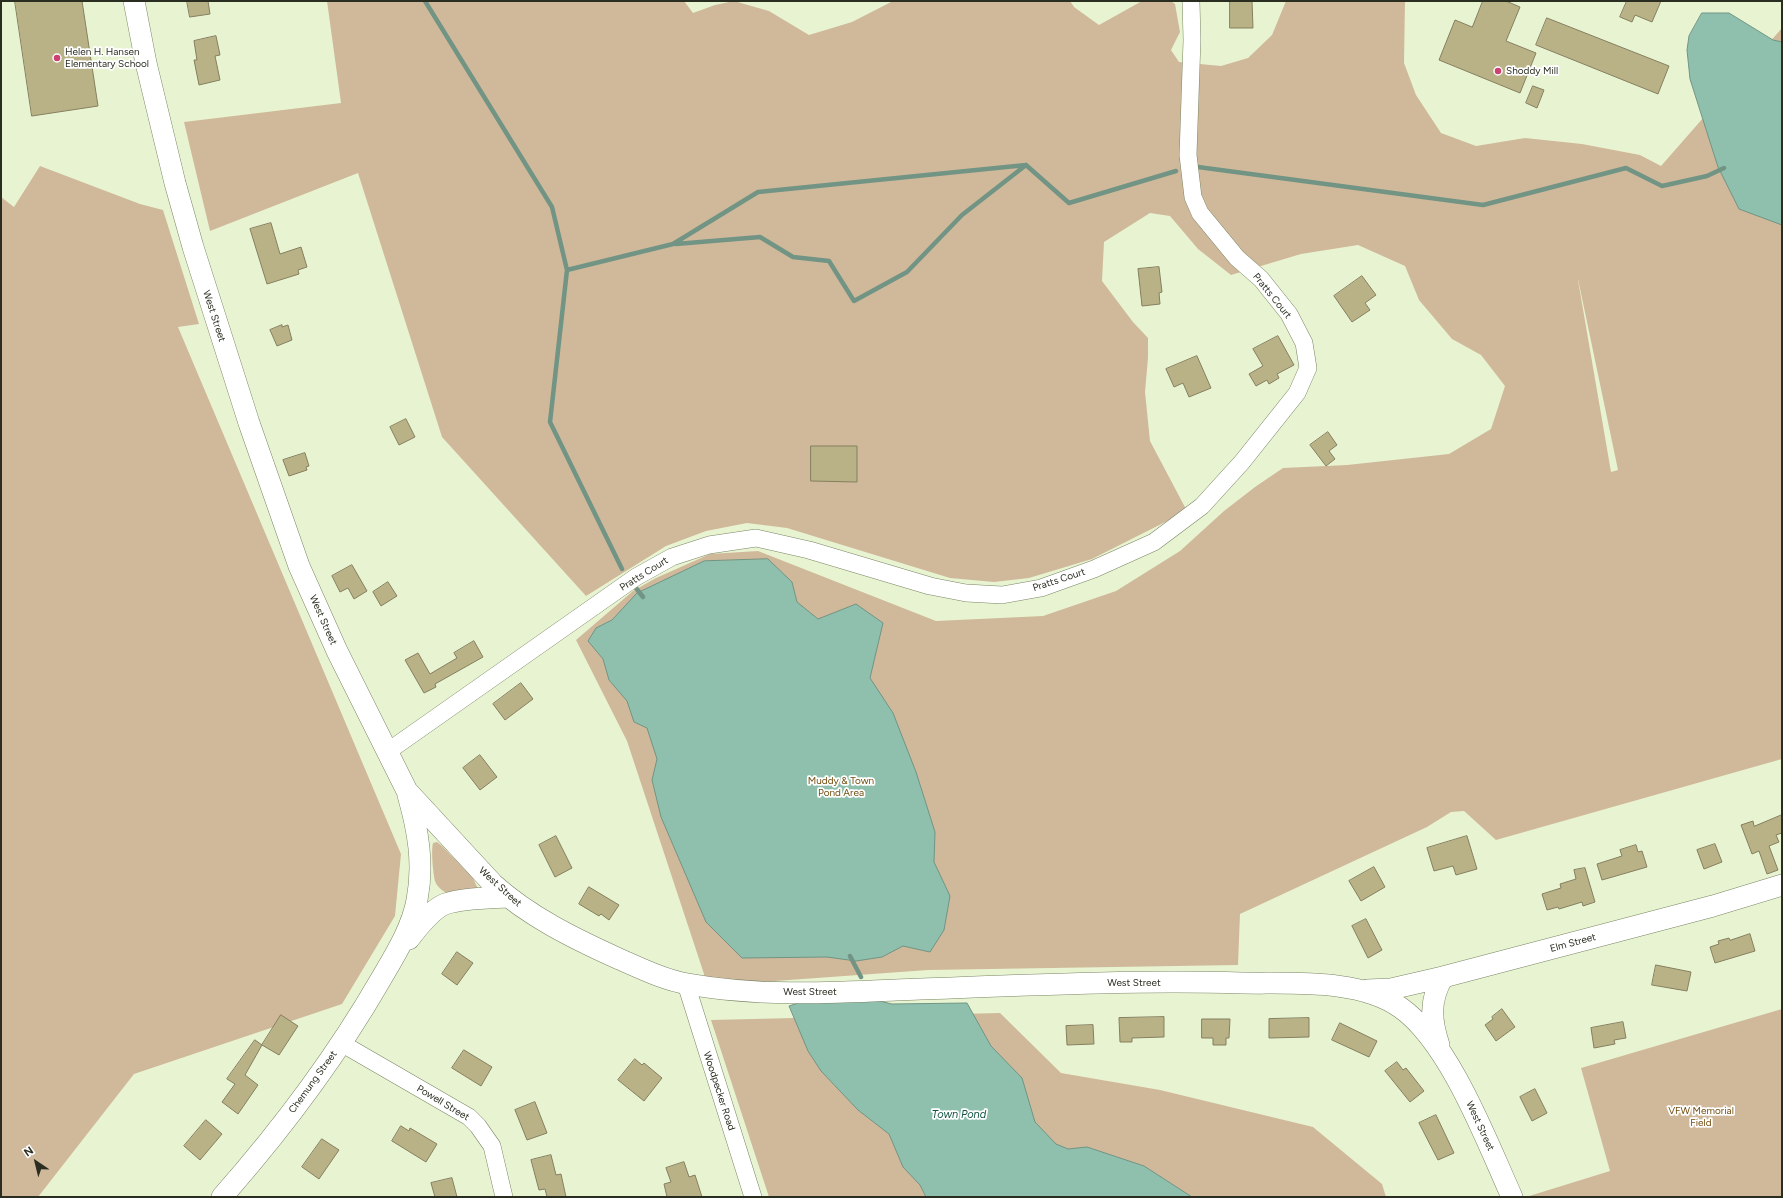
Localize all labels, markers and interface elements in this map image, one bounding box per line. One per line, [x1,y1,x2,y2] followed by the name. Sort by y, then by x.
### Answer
[65,46,149,70] place label: Helen H. Hansen Elementary School
[52,53,62,63] marker: Helen H. Hansen Elementary School
[1506,65,1558,77] place label: Shoddy Mill
[1493,66,1503,76] marker: Shoddy Mill
[1250,271,1294,321] street label: Pratts Court
[200,289,228,343] street label: West Street
[618,554,670,594] street label: Pratts Court
[1031,566,1087,594] street label: Pratts Court
[307,593,339,647] street label: West Street
[808,775,874,798] park label: Muddy & Town Pond Area
[476,865,524,909] street label: West Street
[1549,931,1597,955] street label: Elm Street
[1107,977,1161,989] street label: West Street
[783,986,837,998] street label: West Street
[286,1048,340,1116] street label: Chemung Street
[701,1050,737,1132] street label: Woodpecker Road
[414,1083,472,1123] street label: Powell Street
[1463,1099,1497,1153] street label: West Street
[1668,1105,1734,1128] park label: VFW Memorial Field
[932,1108,986,1122] water label: Town Pond
[16,1142,56,1182] north arrow
[22,1144,36,1160] text: N

